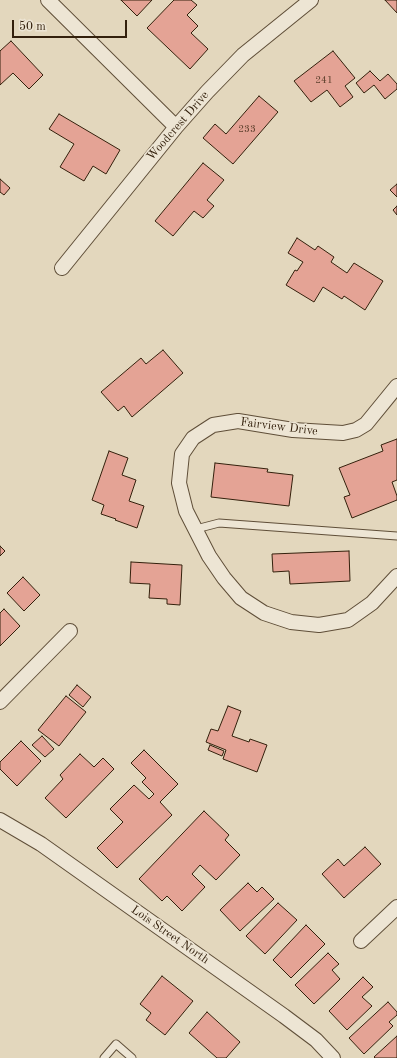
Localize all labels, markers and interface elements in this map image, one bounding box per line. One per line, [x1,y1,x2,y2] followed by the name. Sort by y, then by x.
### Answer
[14,12,129,38] scale bar
[19,21,46,33] text: 50 m
[315,74,333,86] house number: 241
[144,88,212,164] street label: Woodcrest Drive
[238,123,256,135] house number: 233
[239,415,319,439] street label: Fairview Drive
[128,903,212,967] street label: Lois Street North

